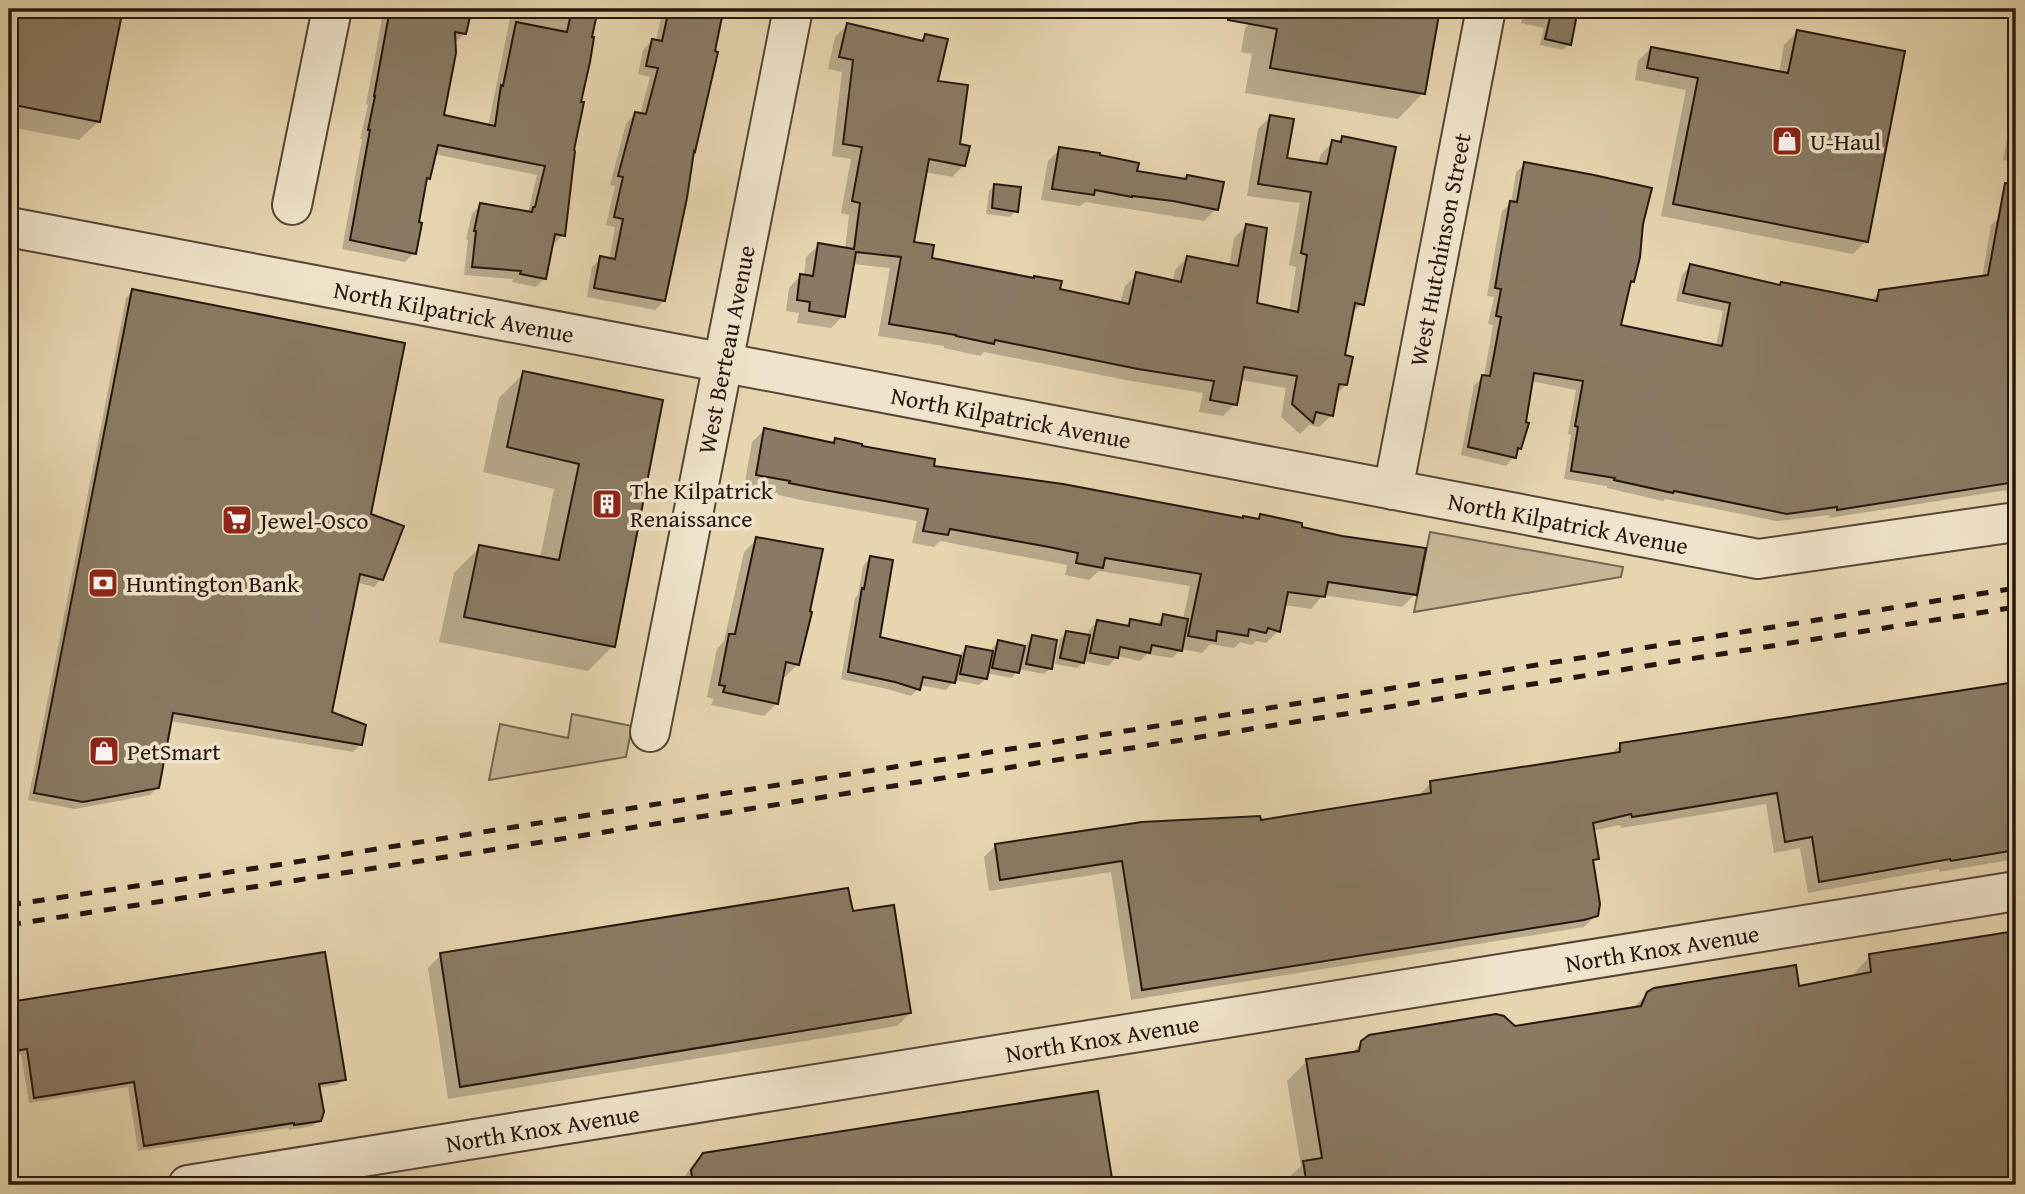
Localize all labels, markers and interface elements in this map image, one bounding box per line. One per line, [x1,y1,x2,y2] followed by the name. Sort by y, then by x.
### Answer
[1770,124,1804,158] shop icon: U-Haul
[1810,124,1881,159] place label: U-Haul
[1400,129,1479,369] street label: West Hutchinson Street
[688,242,763,457] street label: West Berteau Avenue
[331,272,577,351] street label: North Kilpatrick Avenue
[888,377,1134,457] street label: North Kilpatrick Avenue
[630,473,774,536] place label: The Kilpatrick Renaissance
[1445,483,1691,563] street label: North Kilpatrick Avenue
[590,487,624,521] building icon: The Kilpatrick Renaissance
[220,503,254,537] supermarket icon: Jewel-Osco
[257,503,369,538] place label: Jewel-Osco
[86,566,120,600] bank icon: Huntington Bank
[126,566,300,601] place label: Huntington Bank
[87,734,121,768] shop icon: PetSmart
[127,734,221,769] place label: PetSmart
[1563,915,1762,981] street label: North Knox Avenue
[1003,1005,1202,1071] street label: North Knox Avenue
[443,1095,642,1161] street label: North Knox Avenue

